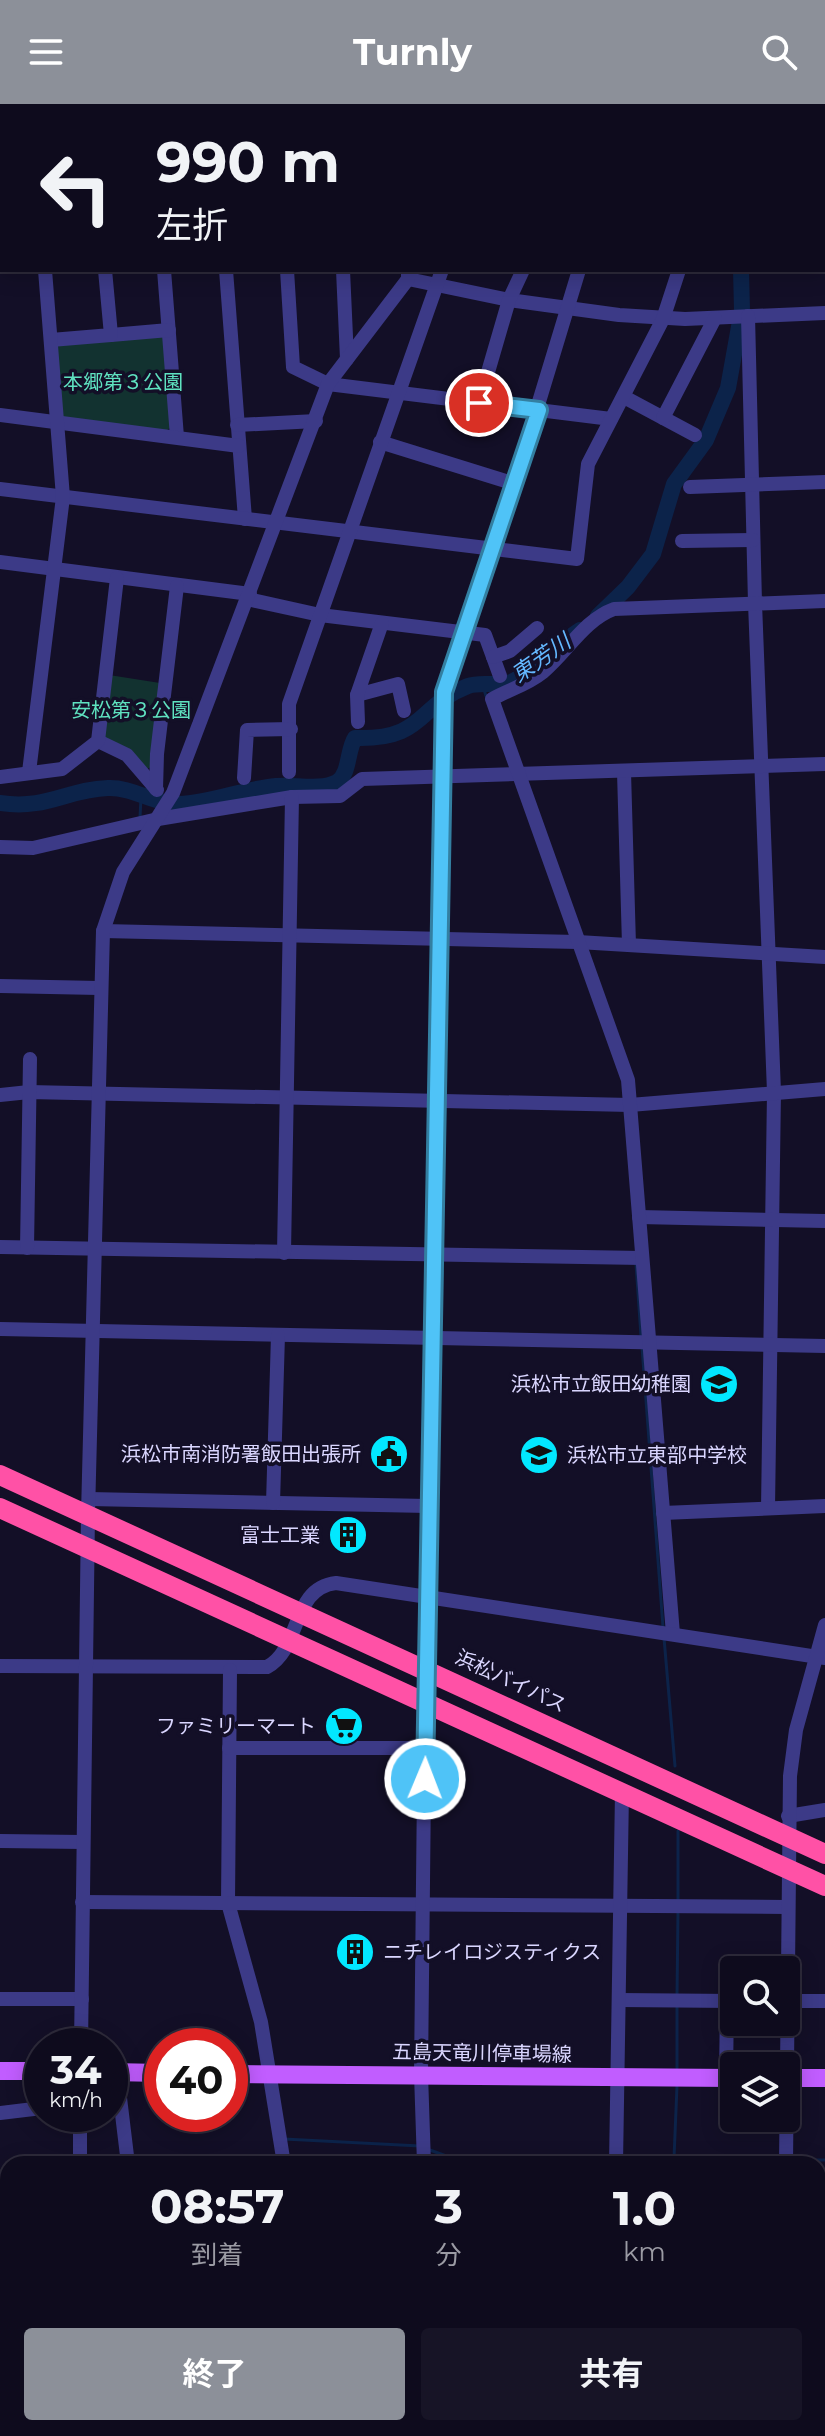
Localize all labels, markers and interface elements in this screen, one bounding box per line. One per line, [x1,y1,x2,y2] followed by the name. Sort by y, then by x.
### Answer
[24,30,68,74] icon: menu
[353,30,472,74] text: Turnly
[757,30,801,74] icon: search
[156,128,340,196] text: 990 m
[24,136,128,240] icon: left
[156,203,228,247] text: 左折
[445,369,513,437] pin
[63,370,183,394] park label: 本郷第３公園
[457,381,501,425] icon: arrive
[506,627,577,688] water label: 東芳川
[71,698,191,722] park label: 安松第３公園
[698,1363,740,1405] school or university icon: 浜松市立飯田幼稚園
[511,1372,691,1396] place label: 浜松市立飯田幼稚園
[368,1433,410,1475] public building icon: 浜松市南消防署飯田出張所
[518,1434,560,1476] school or university icon: 浜松市立東部中学校
[121,1442,361,1466] place label: 浜松市南消防署飯田出張所
[567,1443,747,1467] place label: 浜松市立東部中学校
[327,1514,369,1556] building icon: 富士工業
[240,1523,320,1547] place label: 富士工業
[452,1645,570,1717] street label: 浜松バイパス
[323,1705,365,1747] supermarket icon: ファミリーマート
[156,1714,316,1738] place label: ファミリーマート
[383,1737,467,1821] position arrow
[334,1931,376,1973] building icon: ニチレイロジスティクス
[383,1940,601,1964] place label: ニチレイロジスティクス
[720,1956,800,2132] map controls
[720,1956,800,2036] button: search
[144,2028,248,2132] speed limit sign: 40
[392,2039,572,2067] street label: 五島天竜川停車場線
[50,2045,102,2094] text: 34
[720,2052,800,2132] button: layers
[49,2088,103,2112] text: km/h
[150,2177,285,2235] text: 08:57
[434,2177,463,2235] text: 3
[613,2179,676,2237] text: 1.0
[623,2236,666,2268] text: km
[191,2239,243,2271] text: 到着
[436,2239,462,2271] text: 分
[24,2328,405,2420] button: 終了
[421,2328,802,2420] button: 共有

